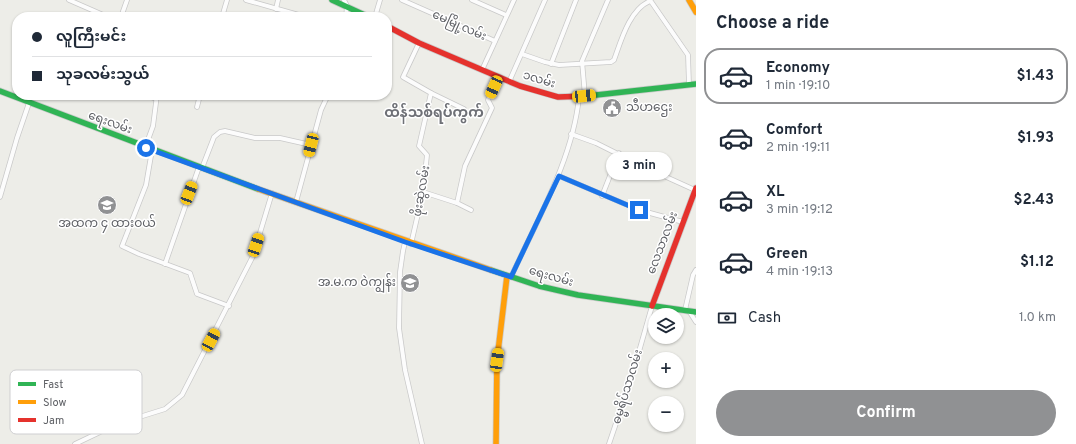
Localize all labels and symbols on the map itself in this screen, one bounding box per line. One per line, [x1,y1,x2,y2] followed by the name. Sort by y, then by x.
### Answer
[429,5,489,46] street label: မေမြို့လမ်း
[521,66,558,93] street label: ၁လမ်း
[484,74,504,100] car
[571,89,597,103] car
[601,97,623,119] public building icon: သီဟဌေး
[626,98,673,117] place label: သီဟဌေး
[384,102,484,124] district label: ထိန်သစ်ရပ်ကွက်
[85,106,135,139] street label: ရေးလမ်း
[302,132,320,158] car
[137,139,155,157] route start
[606,152,672,180] callout: 3 min
[408,164,435,218] street label: ဖိုးဆွဲလမ်း
[179,180,199,206] car
[96,194,118,216] school or university icon: အထက ၄ ထားဝယ်
[630,201,648,219] route end
[642,209,682,277] street label: လေသာလမ်း
[58,214,156,233] place label: အထက ၄ ထားဝယ်
[247,232,265,258] car
[527,261,576,292] street label: ရေးလမ်း
[399,272,421,294] school or university icon: အ.မ.က ဝဲကျွန်း
[318,273,396,293] place label: အ.မ.က ဝဲကျွန်း
[200,327,222,353] car
[489,347,505,373] car
[607,347,648,427] street label: ဓမ္မရိပ်သာလမ်း
[10,370,142,434] legend
[43,378,63,392] text: Fast
[43,396,66,410] text: Slow
[43,414,64,428] text: Jam

